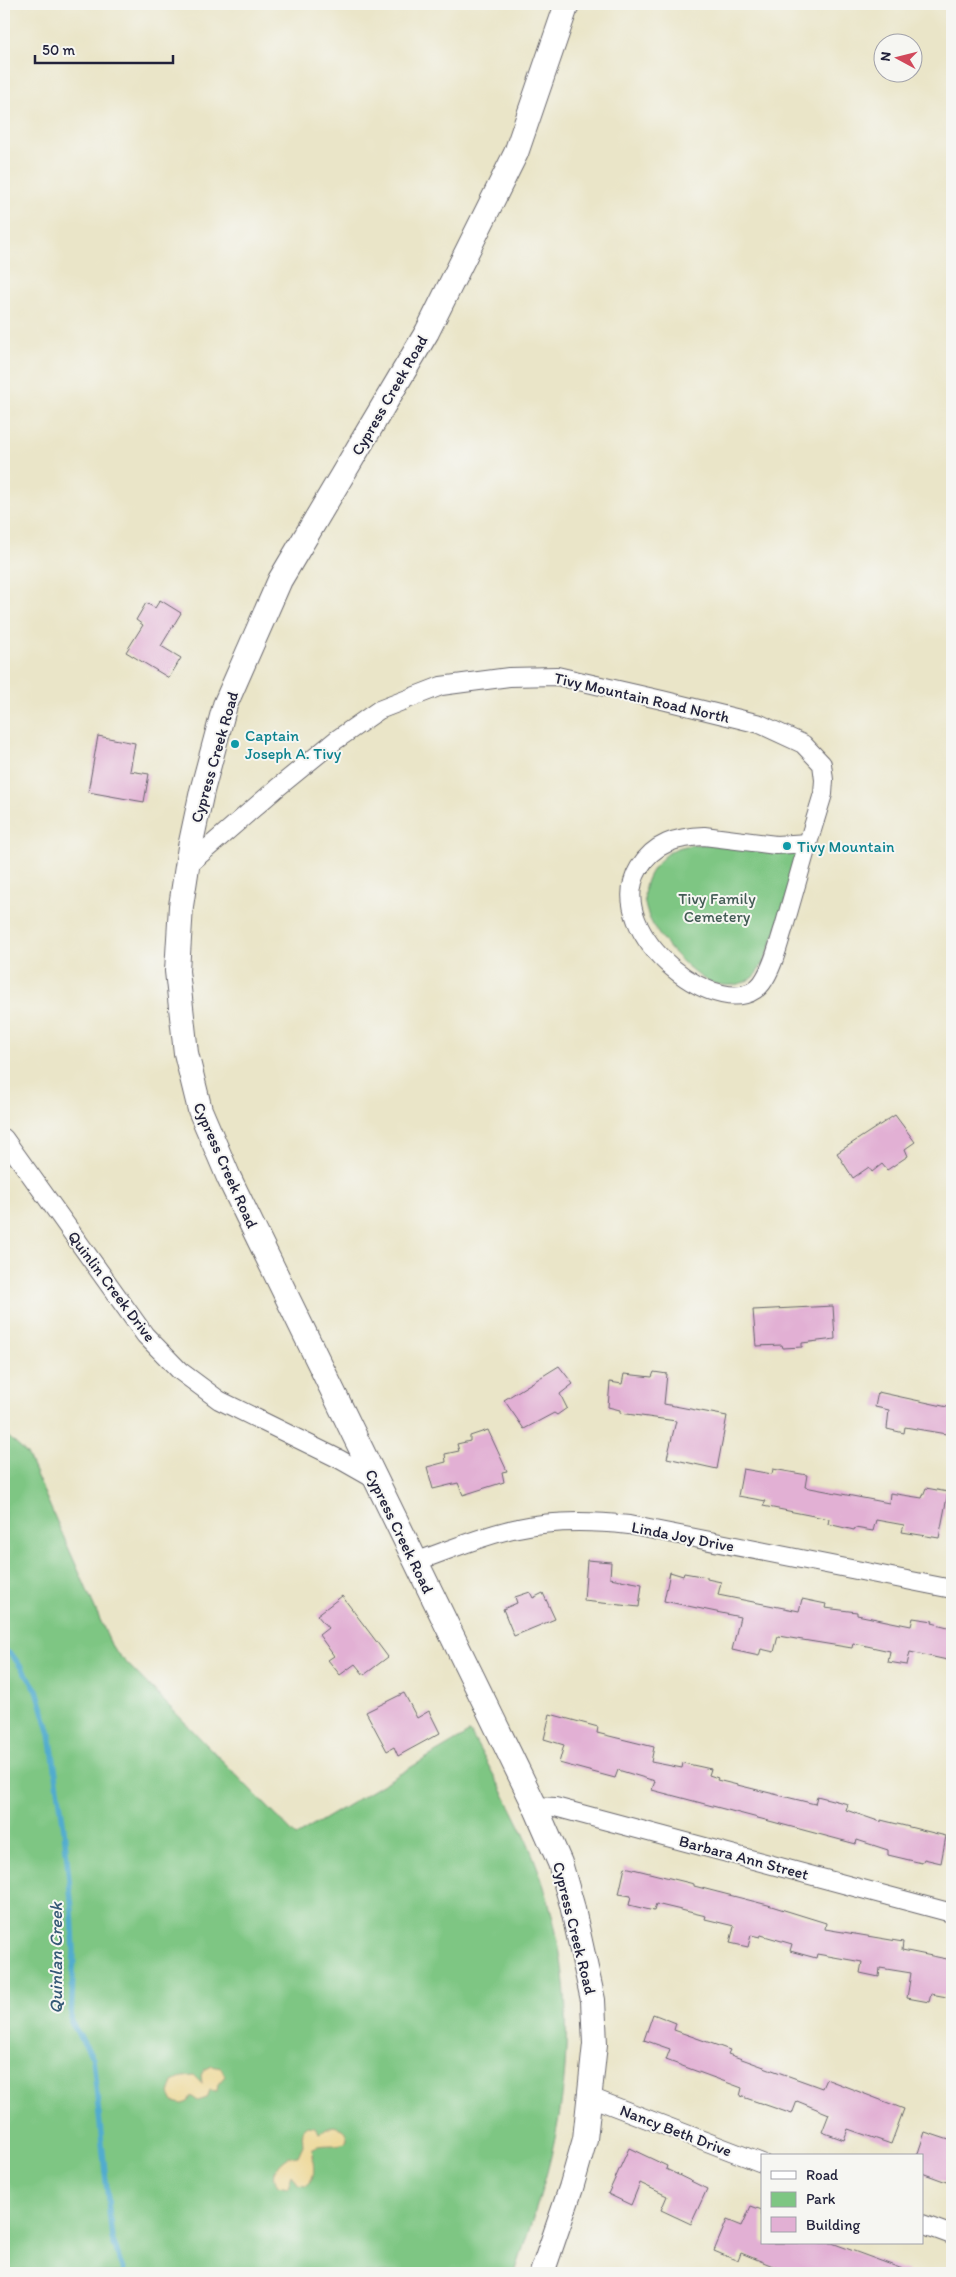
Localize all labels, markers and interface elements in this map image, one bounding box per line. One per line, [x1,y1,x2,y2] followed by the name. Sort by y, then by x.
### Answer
[35,32,172,64] scale bar
[874,32,924,82] north arrow
[42,41,75,59] text: 50 m
[877,51,895,62] text: N
[347,331,432,459] street label: Cypress Creek Road
[552,668,732,727] street label: Tivy Mountain Road North
[187,689,242,825] street label: Cypress Creek Road
[245,726,342,763] place label: Captain Joseph A. Tivy
[229,738,241,750] marker: Captain Joseph A. Tivy
[797,837,895,856] place label: Tivy Mountain
[781,840,793,852] marker: Tivy Mountain
[678,889,756,926] park label: Tivy Family Cemetery
[189,1099,262,1231] street label: Cypress Creek Road
[64,1227,159,1345] street label: Quinlin Creek Drive
[361,1466,438,1597] street label: Cypress Creek Road
[630,1517,736,1556] street label: Linda Joy Drive
[677,1831,811,1884] street label: Barbara Ann Street
[549,1860,600,1997] street label: Cypress Creek Road
[45,1901,67,2014] water label: Quinlan Creek
[617,2100,734,2161] street label: Nancy Beth Drive
[761,2154,924,2244] legend
[806,2166,839,2184] text: Road
[806,2190,836,2208] text: Park
[806,2216,860,2234] text: Building

